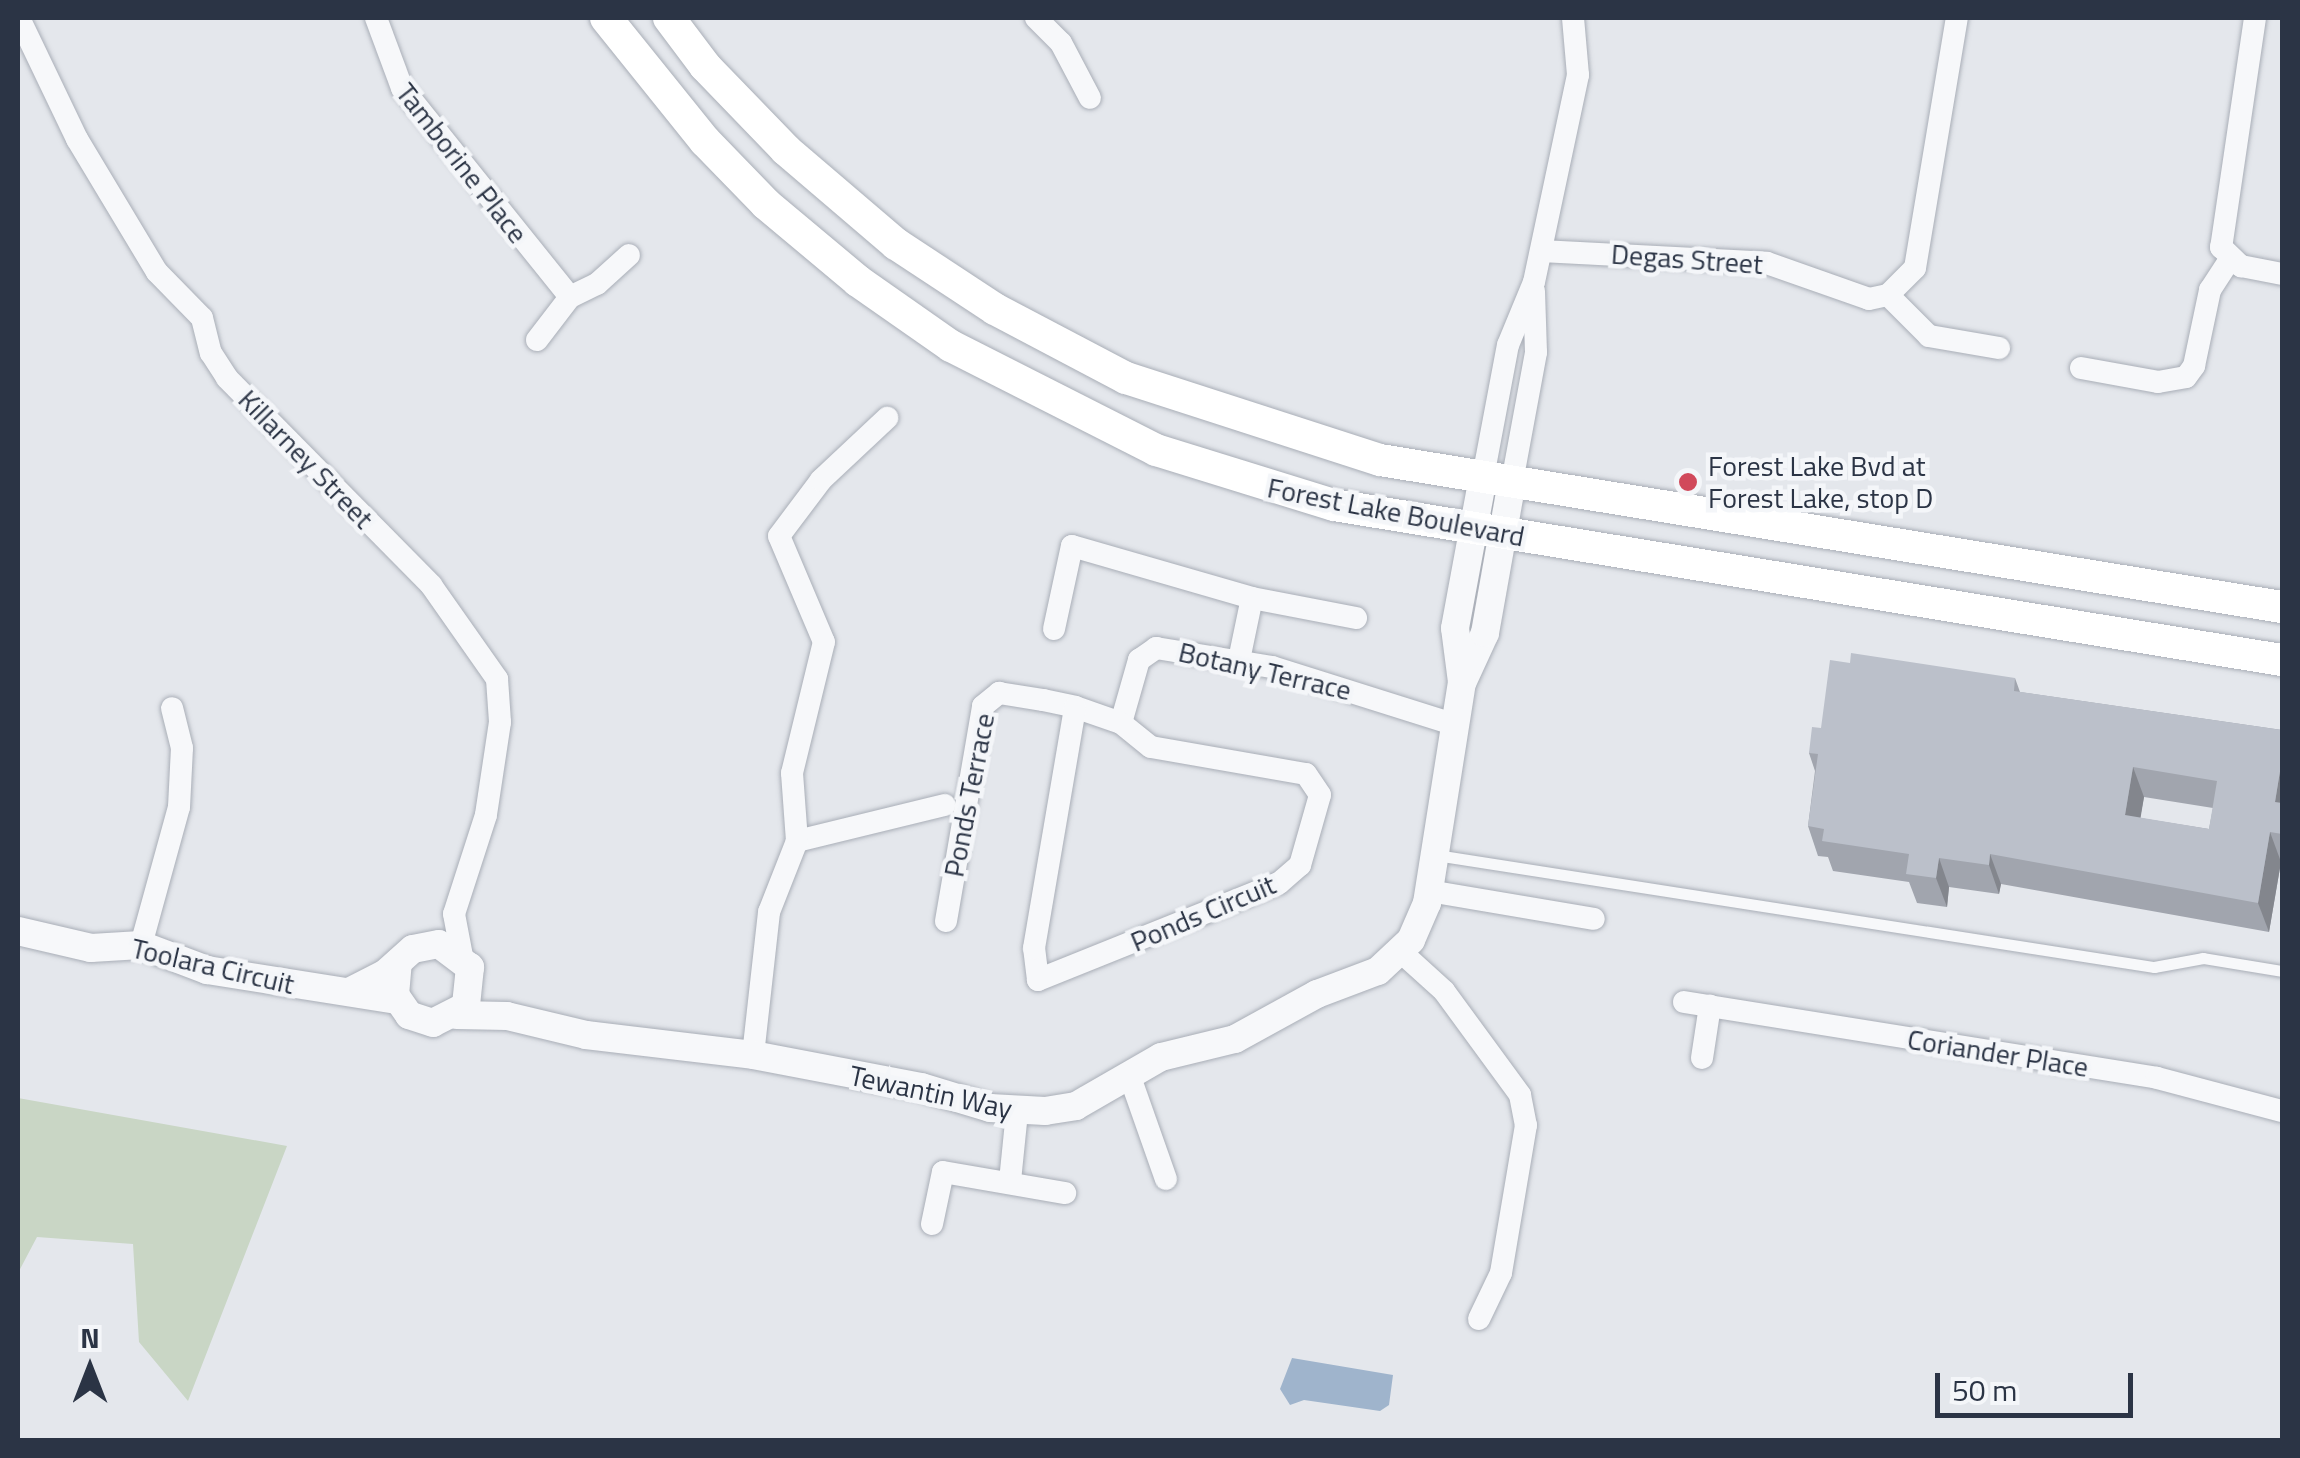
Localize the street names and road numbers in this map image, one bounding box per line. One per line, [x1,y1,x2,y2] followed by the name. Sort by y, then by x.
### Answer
[389,76,535,250] street label: Tamborine Place
[1610,237,1764,281] street label: Degas Street
[232,383,380,535] street label: Killarney Street
[1265,471,1527,553] street label: Forest Lake Boulevard
[1175,635,1355,707] street label: Botany Terrace
[937,710,1001,880] street label: Ponds Terrace
[1126,867,1280,959] street label: Ponds Circuit
[128,931,298,1001] street label: Toolara Circuit
[1905,1022,2091,1084] street label: Coriander Place
[847,1058,1015,1126] street label: Tewantin Way

